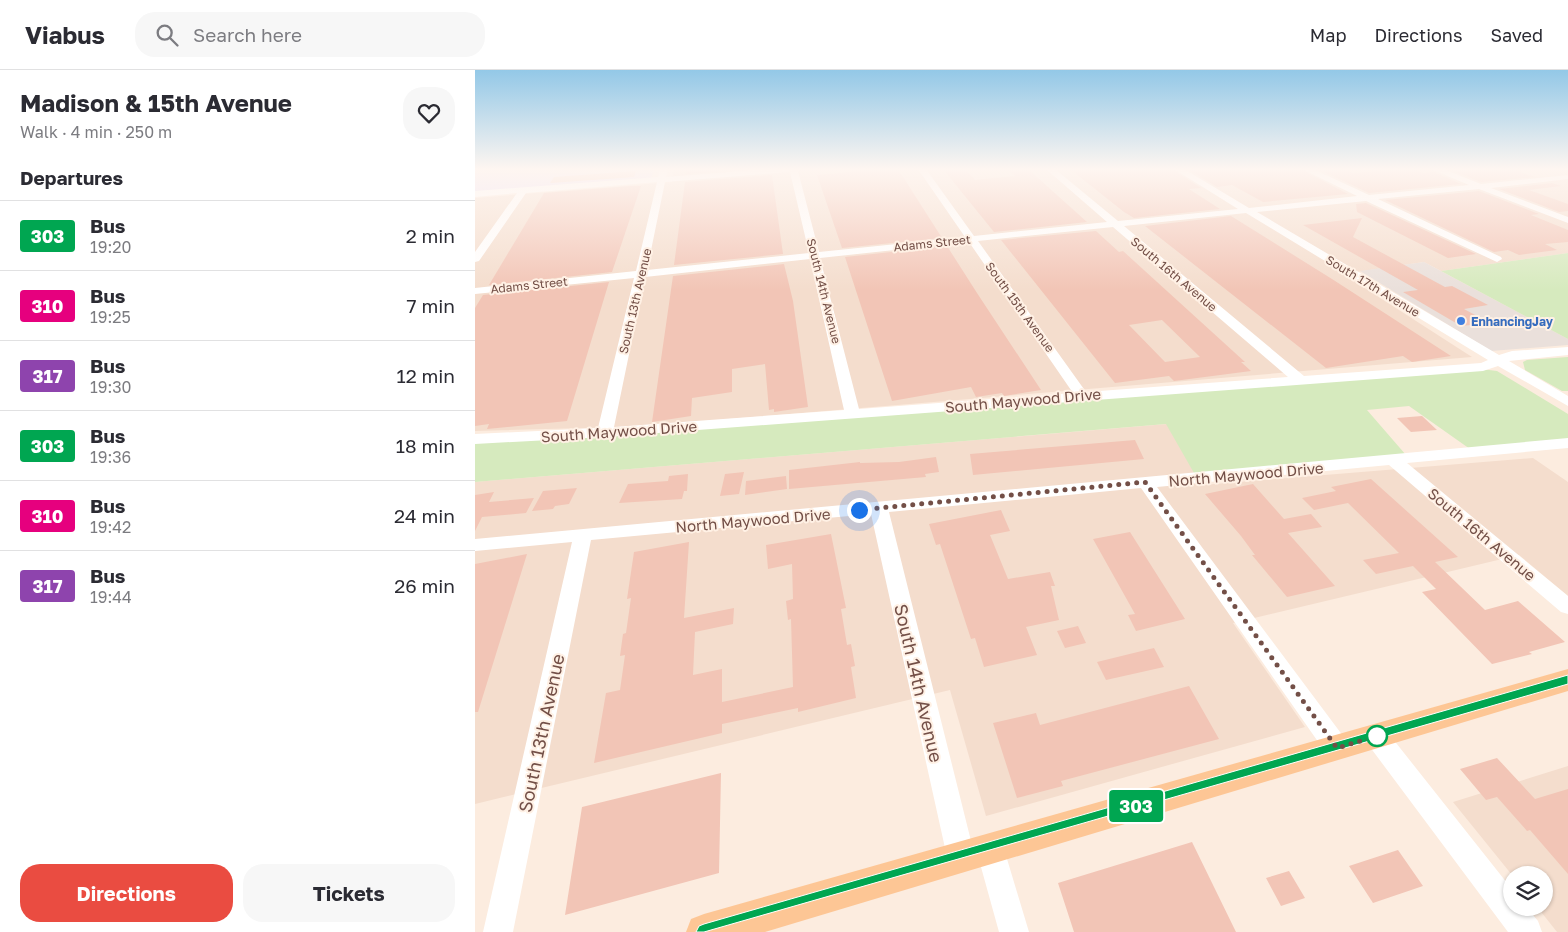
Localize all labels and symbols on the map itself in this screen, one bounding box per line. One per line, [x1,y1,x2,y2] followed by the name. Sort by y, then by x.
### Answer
[893,231,972,255] street label: Adams Street
[1128,234,1220,314] street label: South 16th Avenue
[804,237,844,345] street label: South 14th Avenue
[616,247,654,355] street label: South 13th Avenue
[1323,252,1423,320] street label: South 17th Avenue
[982,259,1058,355] street label: South 15th Avenue
[490,273,569,297] street label: Adams Street
[1471,314,1554,329] place label: EnhancingJay
[1455,315,1467,327] marker: EnhancingJay
[944,384,1102,416] street label: South Maywood Drive
[540,417,698,445] street label: South Maywood Drive
[1168,458,1325,490] street label: North Maywood Drive
[1425,484,1540,584] street label: South 16th Avenue
[847,498,872,523] your location
[675,504,832,536] street label: North Maywood Drive
[890,602,948,764] street label: South 14th Avenue
[513,652,569,814] street label: South 13th Avenue
[1366,725,1388,747] unlabelled marker
[1107,790,1165,822] line badge: 303

